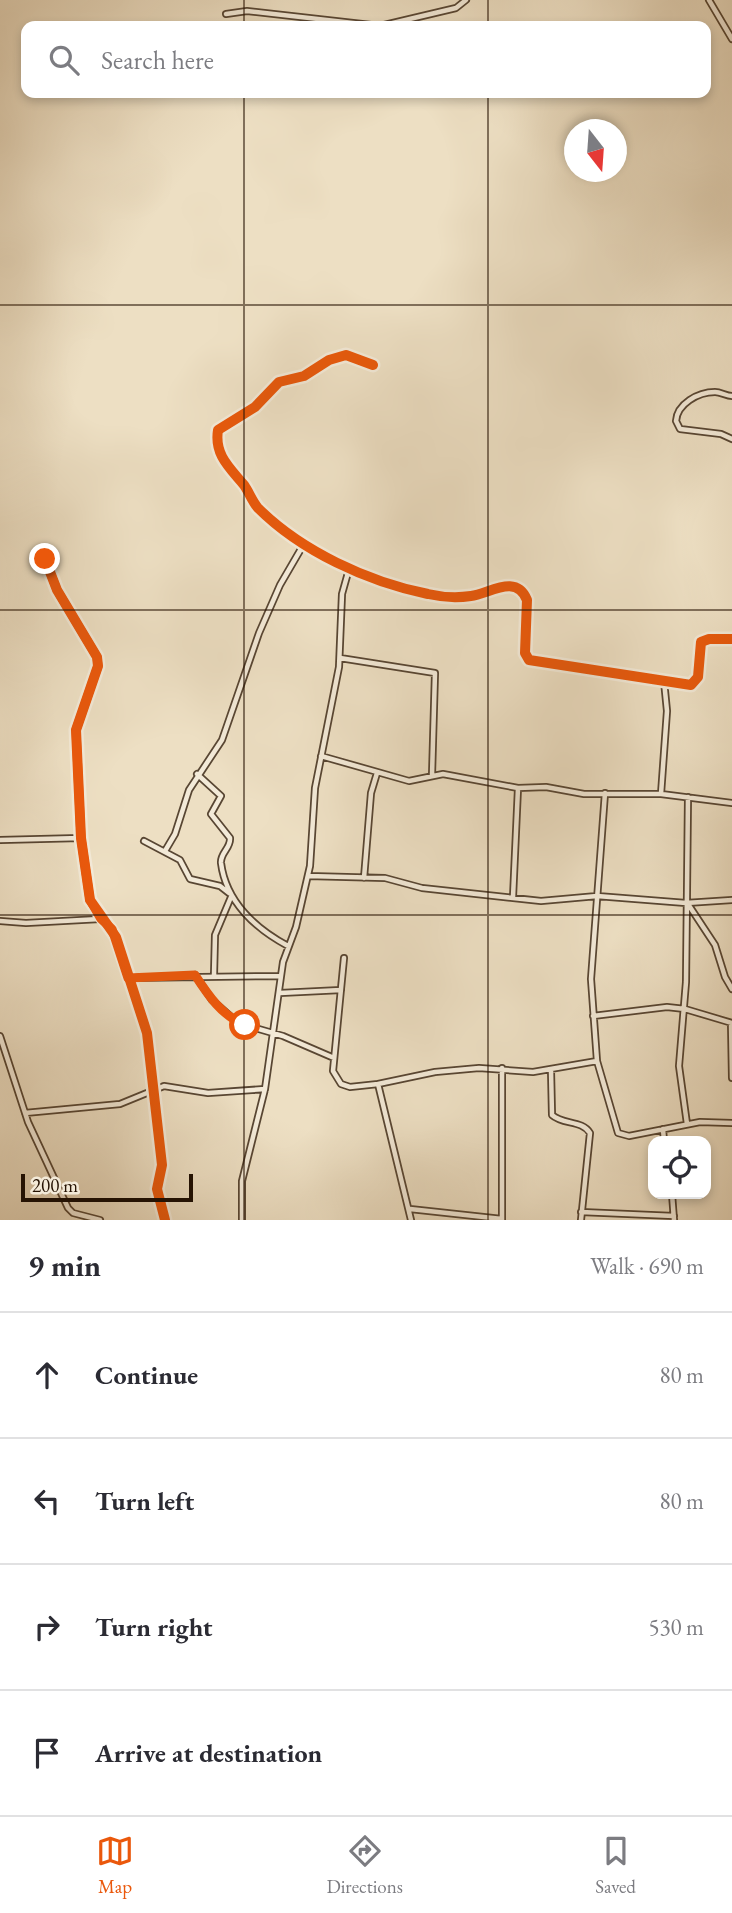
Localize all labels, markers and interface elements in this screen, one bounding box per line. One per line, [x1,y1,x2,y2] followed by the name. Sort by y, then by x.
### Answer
[21,21,711,98] search box
[45,41,83,79] icon: search
[101,43,214,77] text: Search here
[564,119,627,182] north arrow
[29,543,60,574] route end
[229,1009,260,1040] route start
[648,1136,711,1199] map controls
[648,1136,711,1199] button: locate
[21,1171,192,1203] scale bar
[32,1173,78,1198] text: 200 m
[28,1246,101,1285] text: 9 min
[590,1251,704,1281] text: Walk · 690 m
[28,1356,66,1394] icon: ahead
[95,1358,198,1392] text: Continue
[659,1360,704,1390] text: 80 m
[28,1482,66,1520] icon: left
[95,1484,194,1518] text: Turn left
[659,1486,704,1516] text: 80 m
[28,1608,66,1646] icon: right
[95,1610,213,1644] text: Turn right
[648,1612,704,1642] text: 530 m
[28,1734,66,1772] icon: arrive
[95,1736,322,1770] text: Arrive at destination
[96,1832,134,1899] tab: Map
[326,1832,403,1899] tab: Directions
[595,1832,636,1899] tab: Saved

